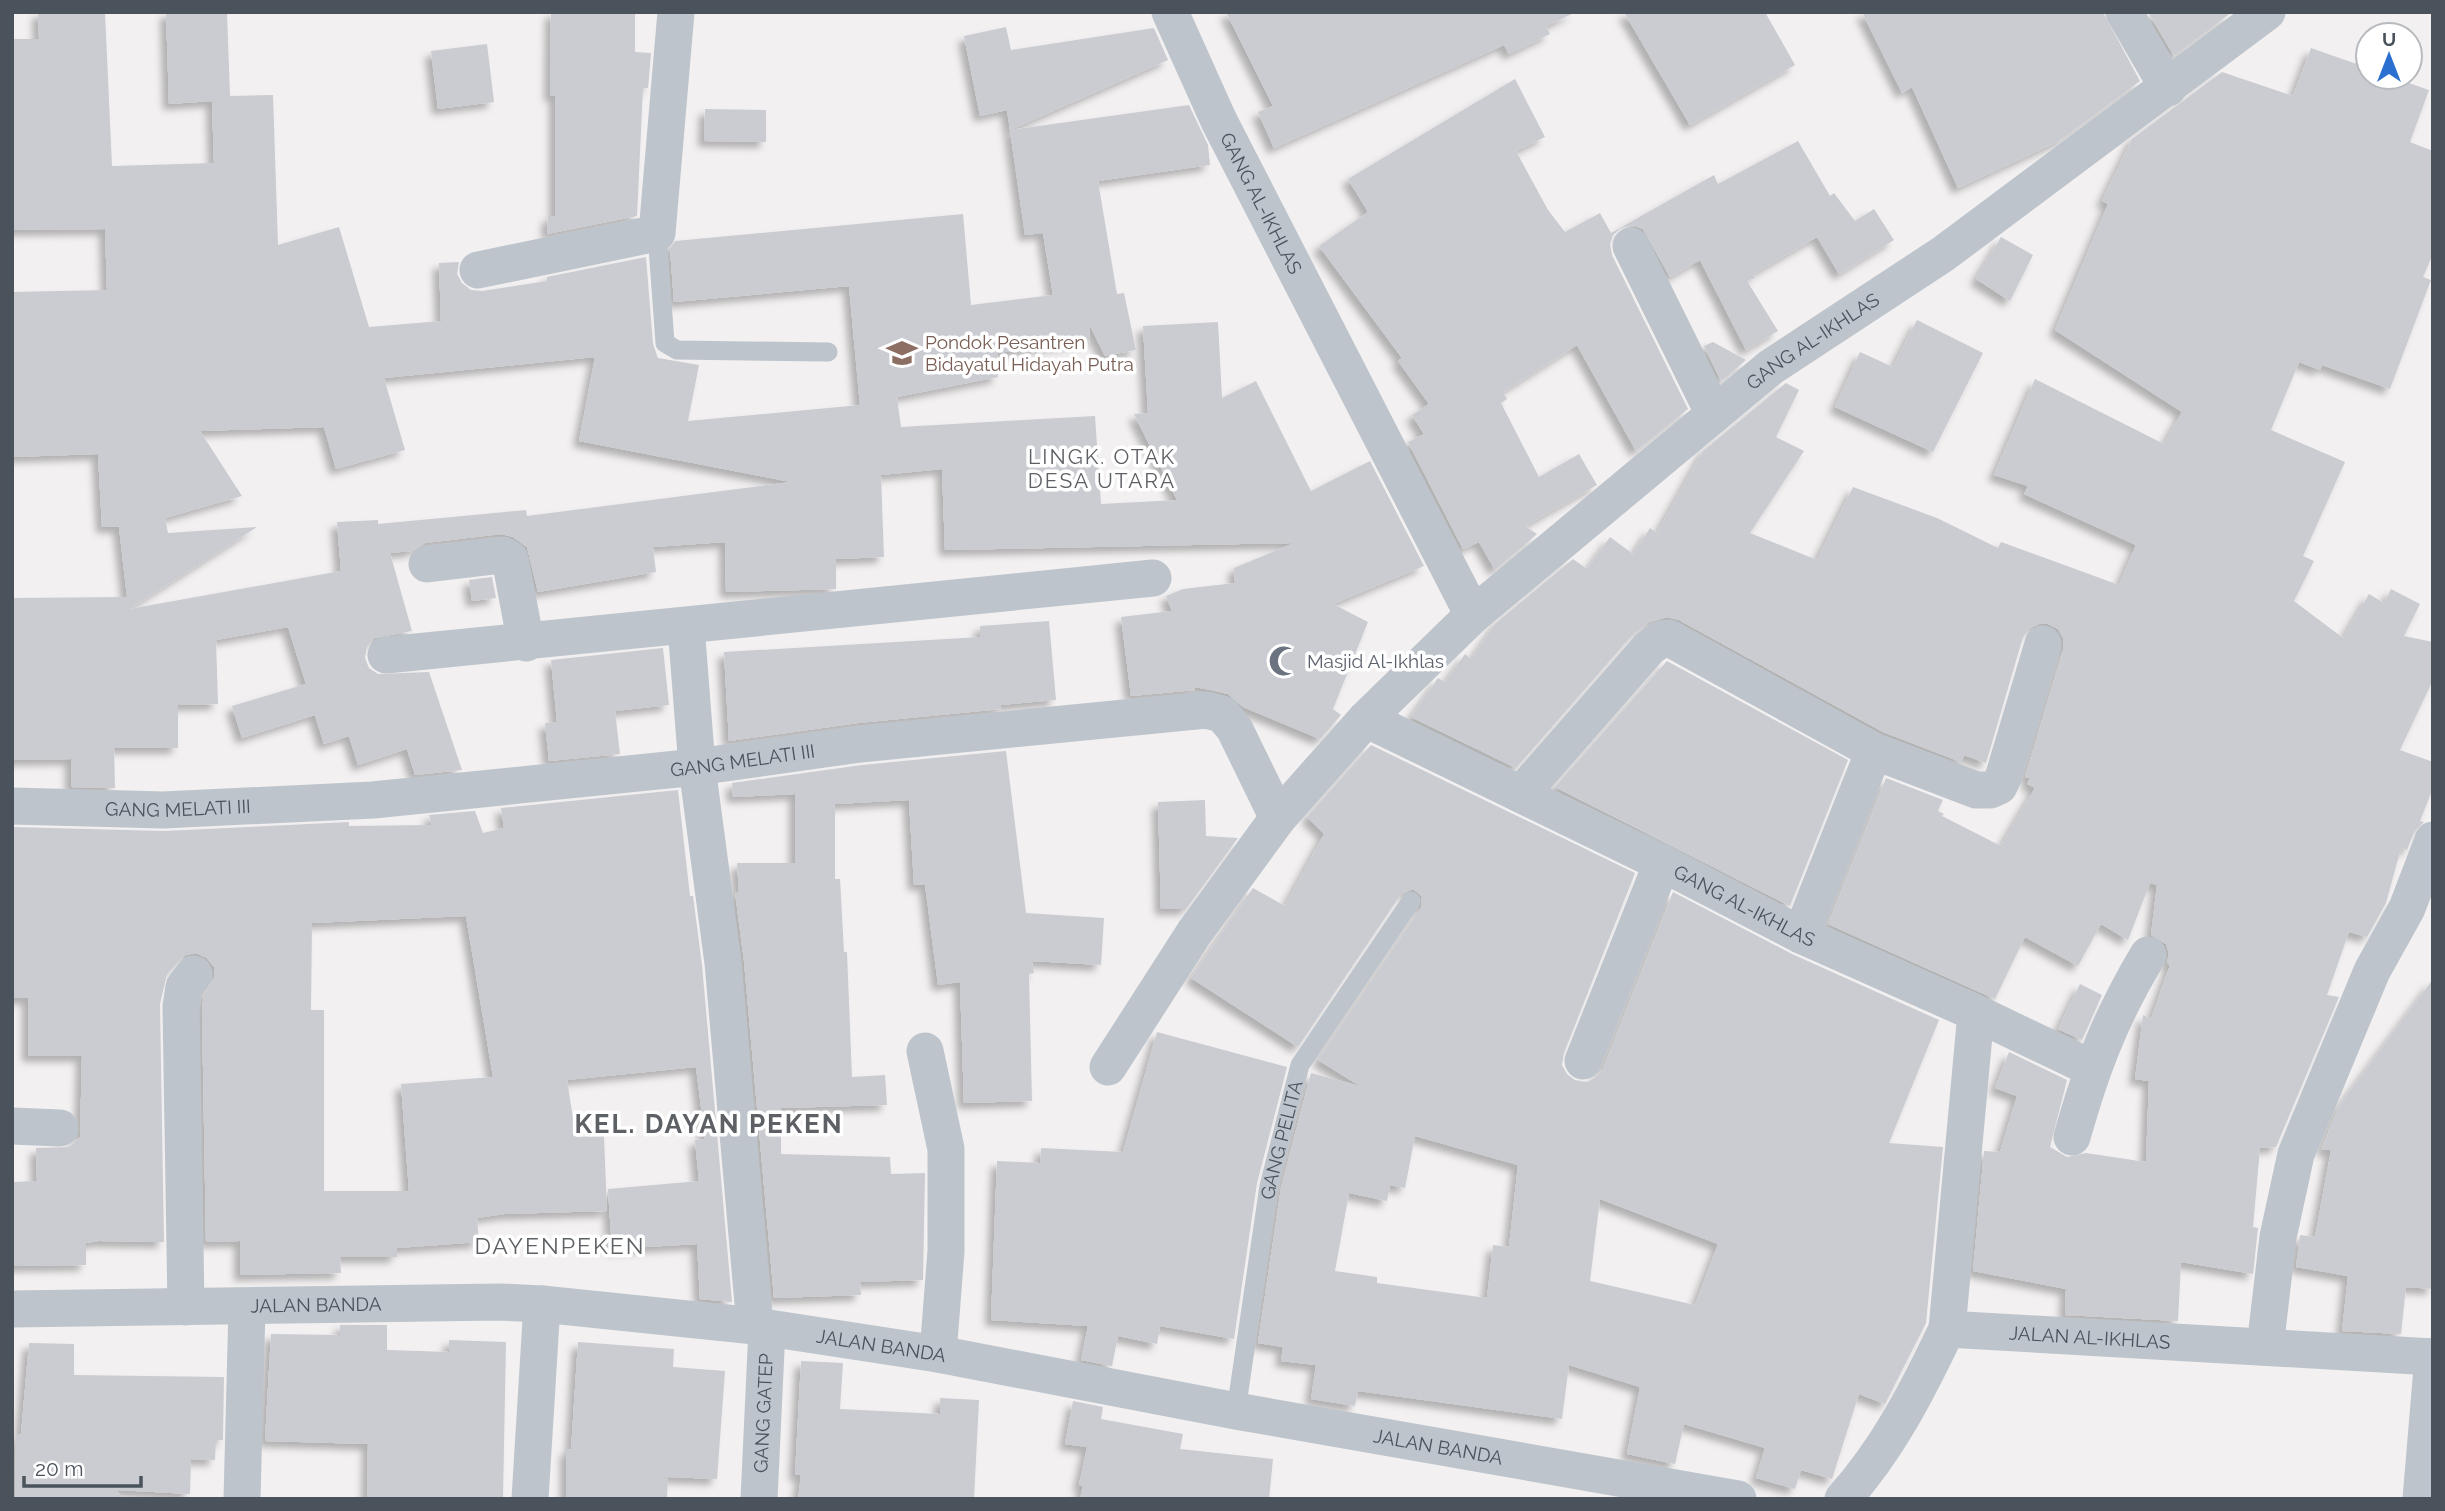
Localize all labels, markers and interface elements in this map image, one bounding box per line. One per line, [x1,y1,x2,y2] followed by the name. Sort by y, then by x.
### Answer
[2354,21,2424,91] north arrow
[2382,28,2396,50] text: U
[1216,129,1307,278] street label: GANG AL-IKHLAS
[1742,288,1883,394] street label: GANG AL-IKHLAS
[925,331,1134,375] place label: Pondok Pesantren Bidayatul Hidayah Putra
[885,336,919,370] school or university icon: Pondok Pesantren Bidayatul Hidayah Putra
[1028,444,1176,493] district label: LINGK. OTAK DESA UTARA
[1267,644,1301,678] mosque icon: Masjid Al-Ikhlas
[1307,650,1444,672] place label: Masjid Al-Ikhlas
[669,739,816,781] street label: GANG MELATI III
[105,795,251,821] street label: GANG MELATI III
[1670,860,1819,951] street label: GANG AL-IKHLAS
[1256,1078,1307,1201] street label: GANG PELITA
[574,1109,844,1139] district label: KEL. DAYAN PEKEN
[474,1232,646,1259] district label: DAYENPEKEN
[250,1293,382,1317] street label: JALAN BANDA
[2009,1322,2171,1353] street label: JALAN AL-IKHLAS
[815,1325,948,1366] street label: JALAN BANDA
[749,1353,777,1473] street label: GANG GATEP
[1372,1424,1505,1469] street label: JALAN BANDA
[24,1444,142,1488] scale bar
[35,1456,83,1481] text: 20 m

